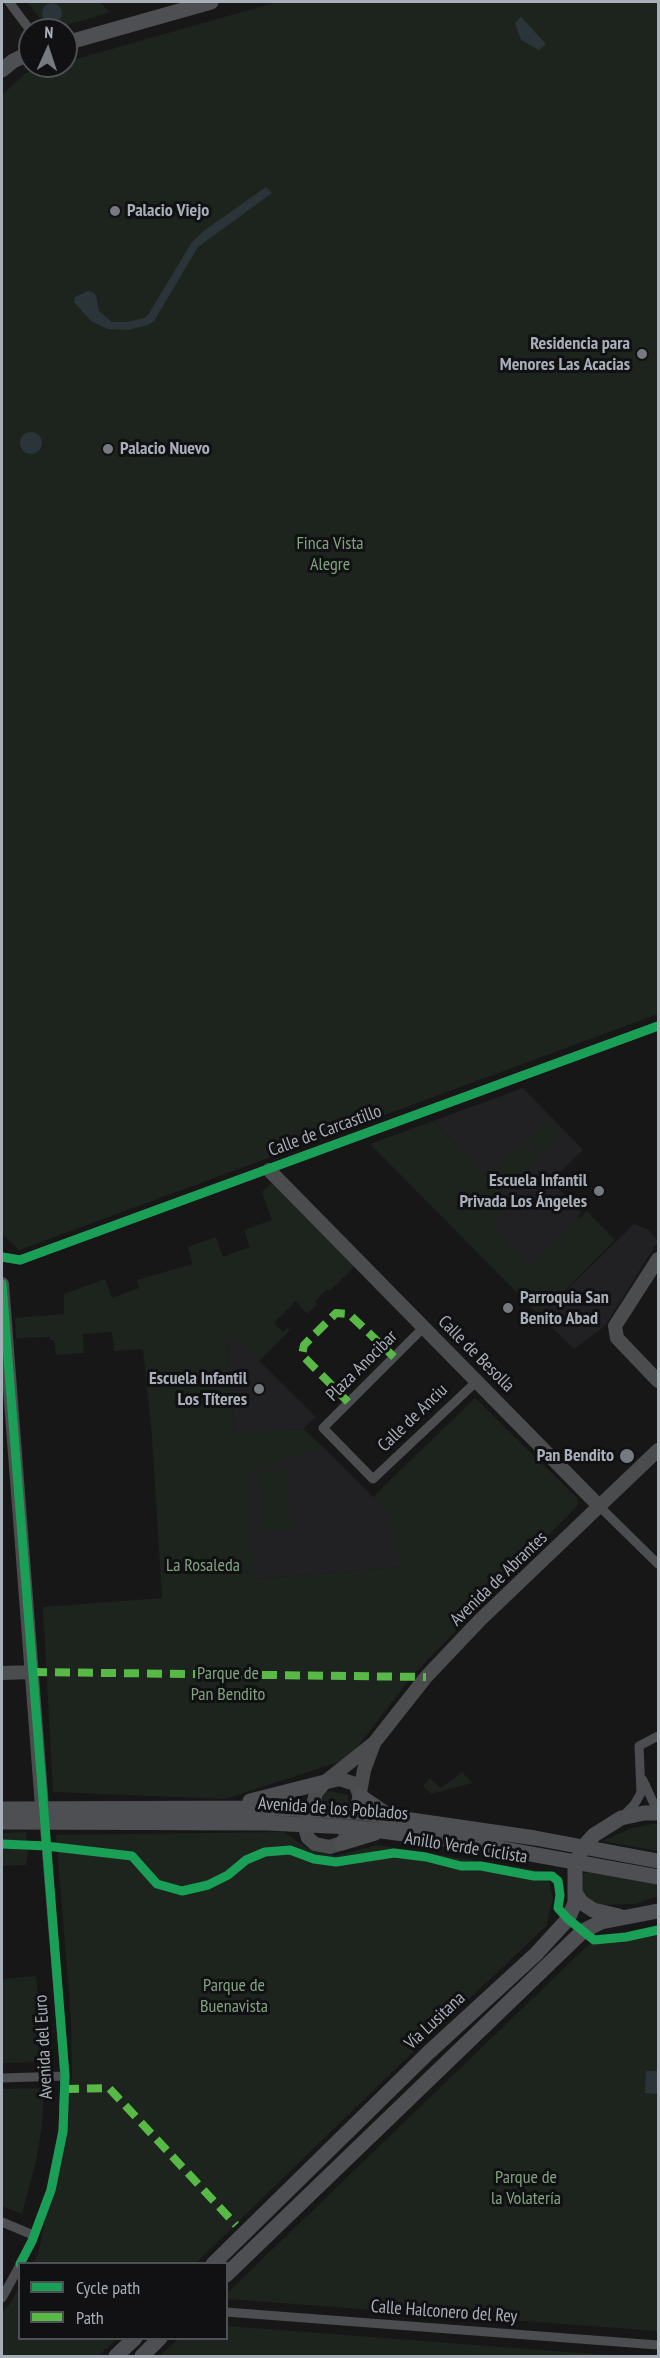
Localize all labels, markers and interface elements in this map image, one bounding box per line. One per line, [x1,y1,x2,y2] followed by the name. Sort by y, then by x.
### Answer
[18,18,78,78] north arrow
[44,22,54,42] text: N
[127,200,209,222] place label: Palacio Viejo
[108,204,122,218] marker: Palacio Viejo
[500,333,630,376] place label: Residencia para Menores Las Acacias
[635,347,649,361] marker: Residencia para Menores Las Acacias
[120,438,210,460] place label: Palacio Nuevo
[101,442,115,456] marker: Palacio Nuevo
[296,533,364,576] park label: Finca Vista Alegre
[266,1101,384,1161] street label: Calle de Carcastillo
[459,1170,587,1212] place label: Escuela Infantil Privada Los Ángeles
[592,1184,606,1198] marker: Escuela Infantil Privada Los Ángeles
[520,1287,609,1330] place label: Parroquia San Benito Abad
[501,1301,515,1315] marker: Parroquia San Benito Abad
[433,1311,519,1397] street label: Calle de Besolla
[322,1326,402,1406] street label: Plaza Anocibar
[149,1368,247,1410] place label: Escuela Infantil Los Títeres
[374,1380,452,1456] street label: Calle de Anciu
[252,1382,266,1396] marker: Escuela Infantil Los Títeres
[537,1445,614,1467] place label: Pan Bendito
[618,1447,636,1465] marker: Pan Bendito
[446,1527,552,1631] street label: Avenida de Abrantes
[166,1555,240,1577] park label: La Rosaleda
[191,1663,265,1706] park label: Parque de Pan Bendito
[257,1793,409,1825] street label: Avenida de los Poblados
[403,1828,529,1868] street label: Anillo Verde Ciclista
[200,1975,268,2018] park label: Parque de Buenavista
[400,1988,470,2054] street label: Vía Lusitana
[30,1994,58,2100] street label: Avenida del Euro
[491,2167,561,2210] park label: Parque de la Volatería
[18,2262,228,2340] legend
[76,2276,140,2299] text: Cycle path
[370,2296,518,2328] street label: Calle Halconero del Rey
[76,2306,104,2329] text: Path

